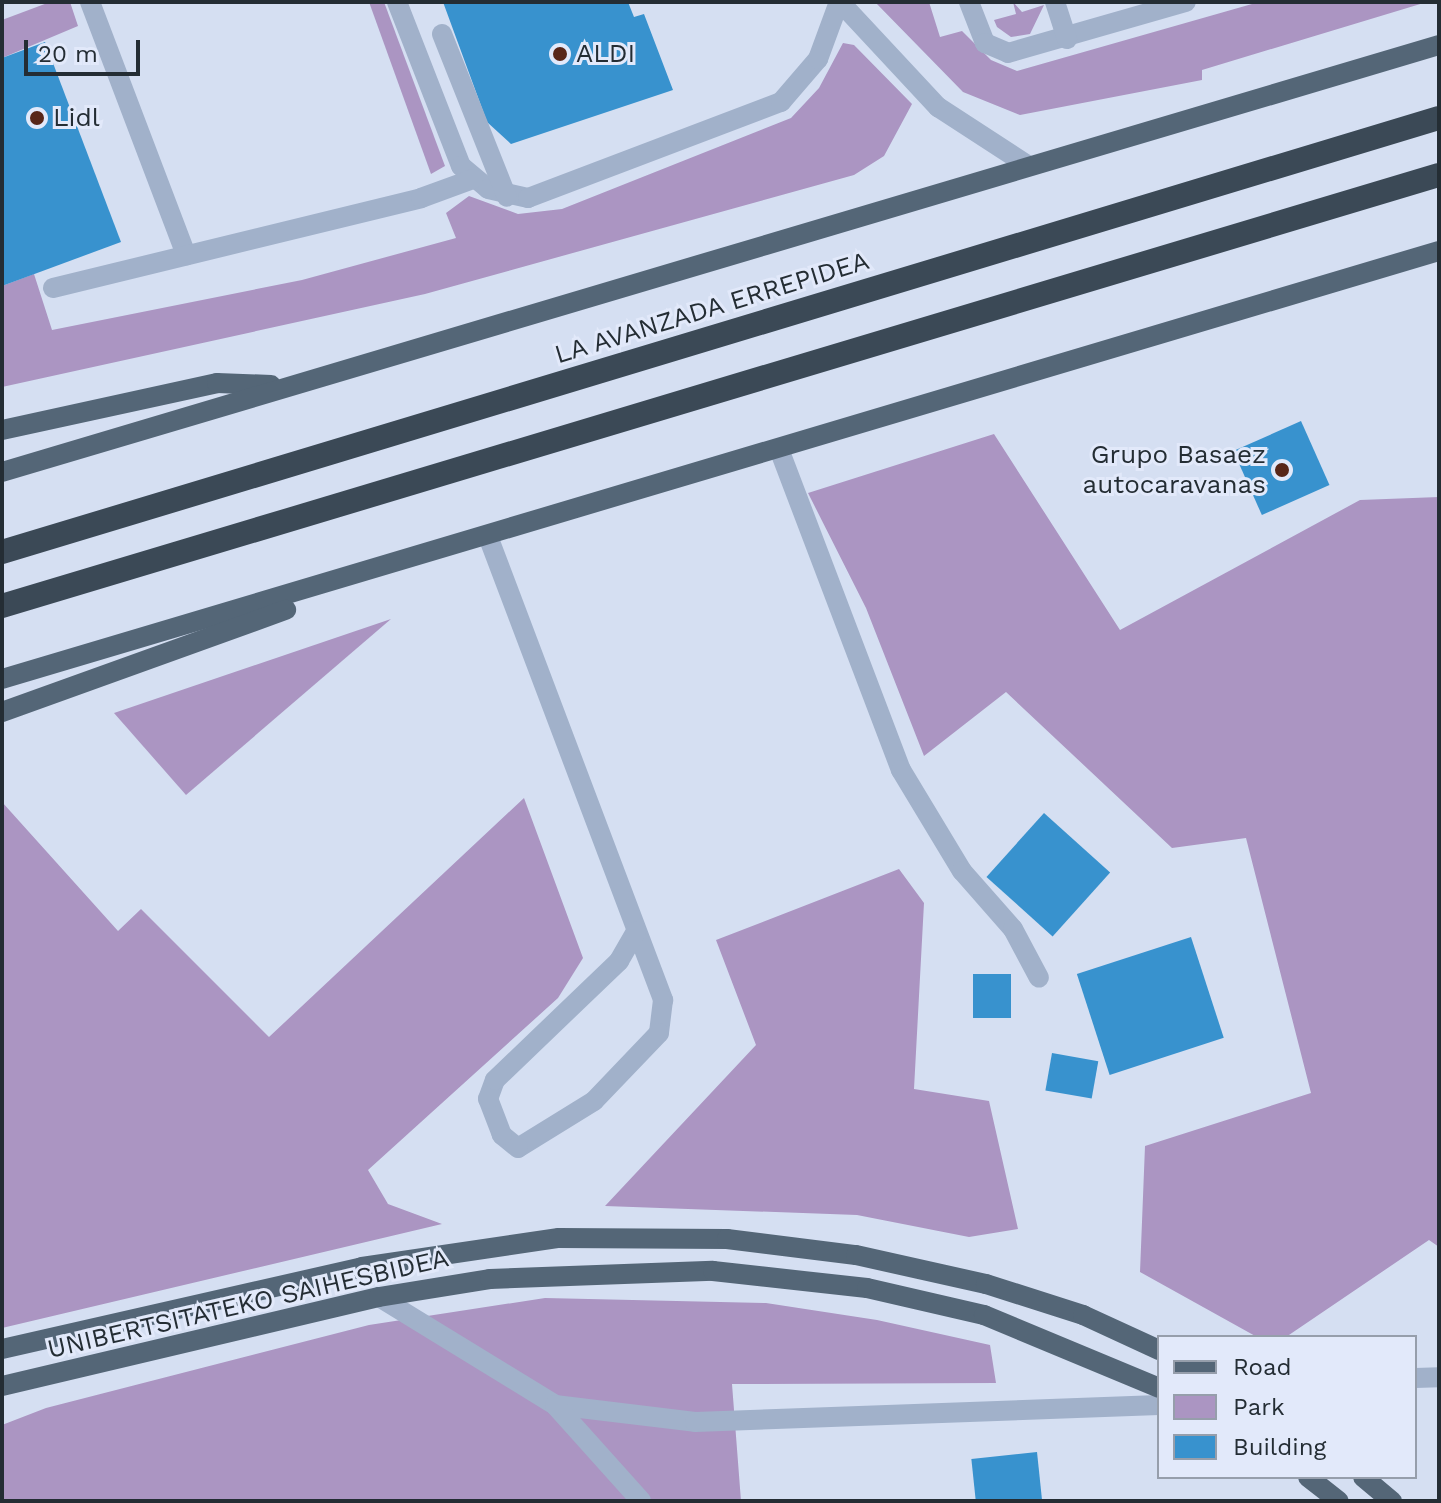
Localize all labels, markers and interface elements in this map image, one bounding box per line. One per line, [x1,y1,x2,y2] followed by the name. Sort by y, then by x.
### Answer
[28,24,144,74] scale bar
[576,38,635,70] place label: ALDI
[38,40,98,68] text: 20 m
[551,45,569,63] marker: ALDI
[53,102,100,134] place label: Lidl
[28,109,46,127] marker: Lidl
[550,245,874,371] street label: LA AVANZADA ERREPIDEA
[1083,439,1266,500] place label: Grupo Basaez autocaravanas
[1273,461,1291,479] marker: Grupo Basaez autocaravanas
[44,1243,452,1365] street label: UNIBERTSITATEKO SAIHESBIDEA
[1157,1335,1417,1479] legend
[1233,1353,1292,1381] text: Road
[1233,1393,1285,1421] text: Park
[1233,1433,1326,1461] text: Building

